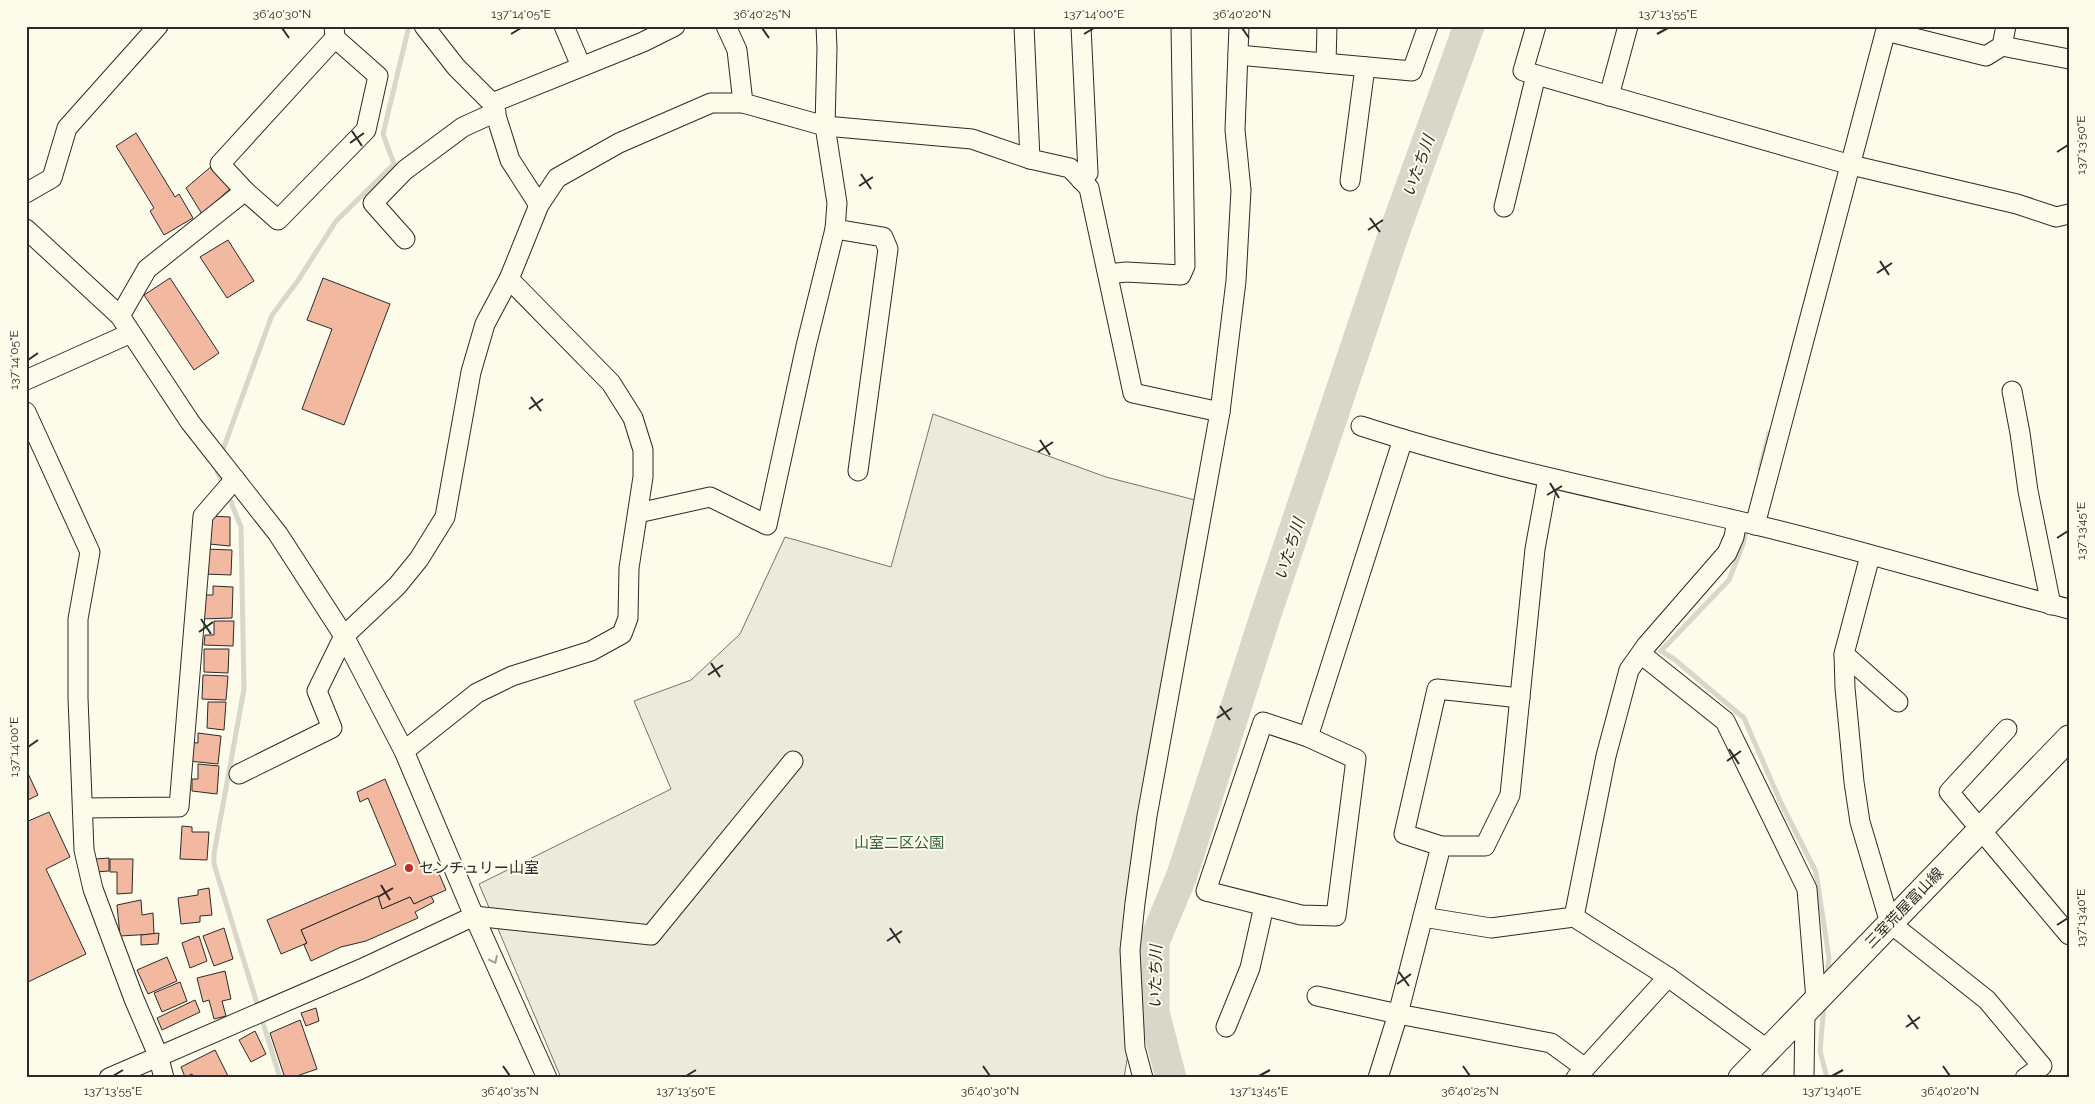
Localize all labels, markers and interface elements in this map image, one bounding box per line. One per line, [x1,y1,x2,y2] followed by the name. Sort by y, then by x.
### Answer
[253,7,311,21] text: 36°40'30"N
[491,7,551,21] text: 137°14'05"E
[733,7,791,21] text: 36°40'25"N
[1064,7,1124,21] text: 137°14'00"E
[1213,7,1271,21] text: 36°40'20"N
[1639,7,1697,21] text: 137°13'55"E
[2074,115,2088,175] text: 137°13'50"E
[1399,131,1439,199] water label: いたち川
[7,330,21,390] text: 137°14'05"E
[2074,502,2088,560] text: 137°13'45"E
[1271,514,1309,583] water label: いたち川
[7,717,21,777] text: 137°14'00"E
[854,834,944,852] park label: 山室二区公園
[419,859,539,877] place label: センチュリー山室
[403,862,415,874] marker: センチュリー山室
[1861,864,1947,952] street label: 三室荒屋富山線
[2074,889,2088,947] text: 137°13'40"E
[1145,943,1166,1009] water label: いたち川
[488,955,498,964] one-way arrow
[84,1084,142,1098] text: 137°13'55"E
[481,1084,539,1098] text: 36°40'35"N
[656,1084,716,1098] text: 137°13'50"E
[961,1084,1019,1098] text: 36°40'30"N
[1230,1084,1288,1098] text: 137°13'45"E
[1441,1084,1499,1098] text: 36°40'25"N
[1803,1084,1861,1098] text: 137°13'40"E
[1921,1084,1979,1098] text: 36°40'20"N

